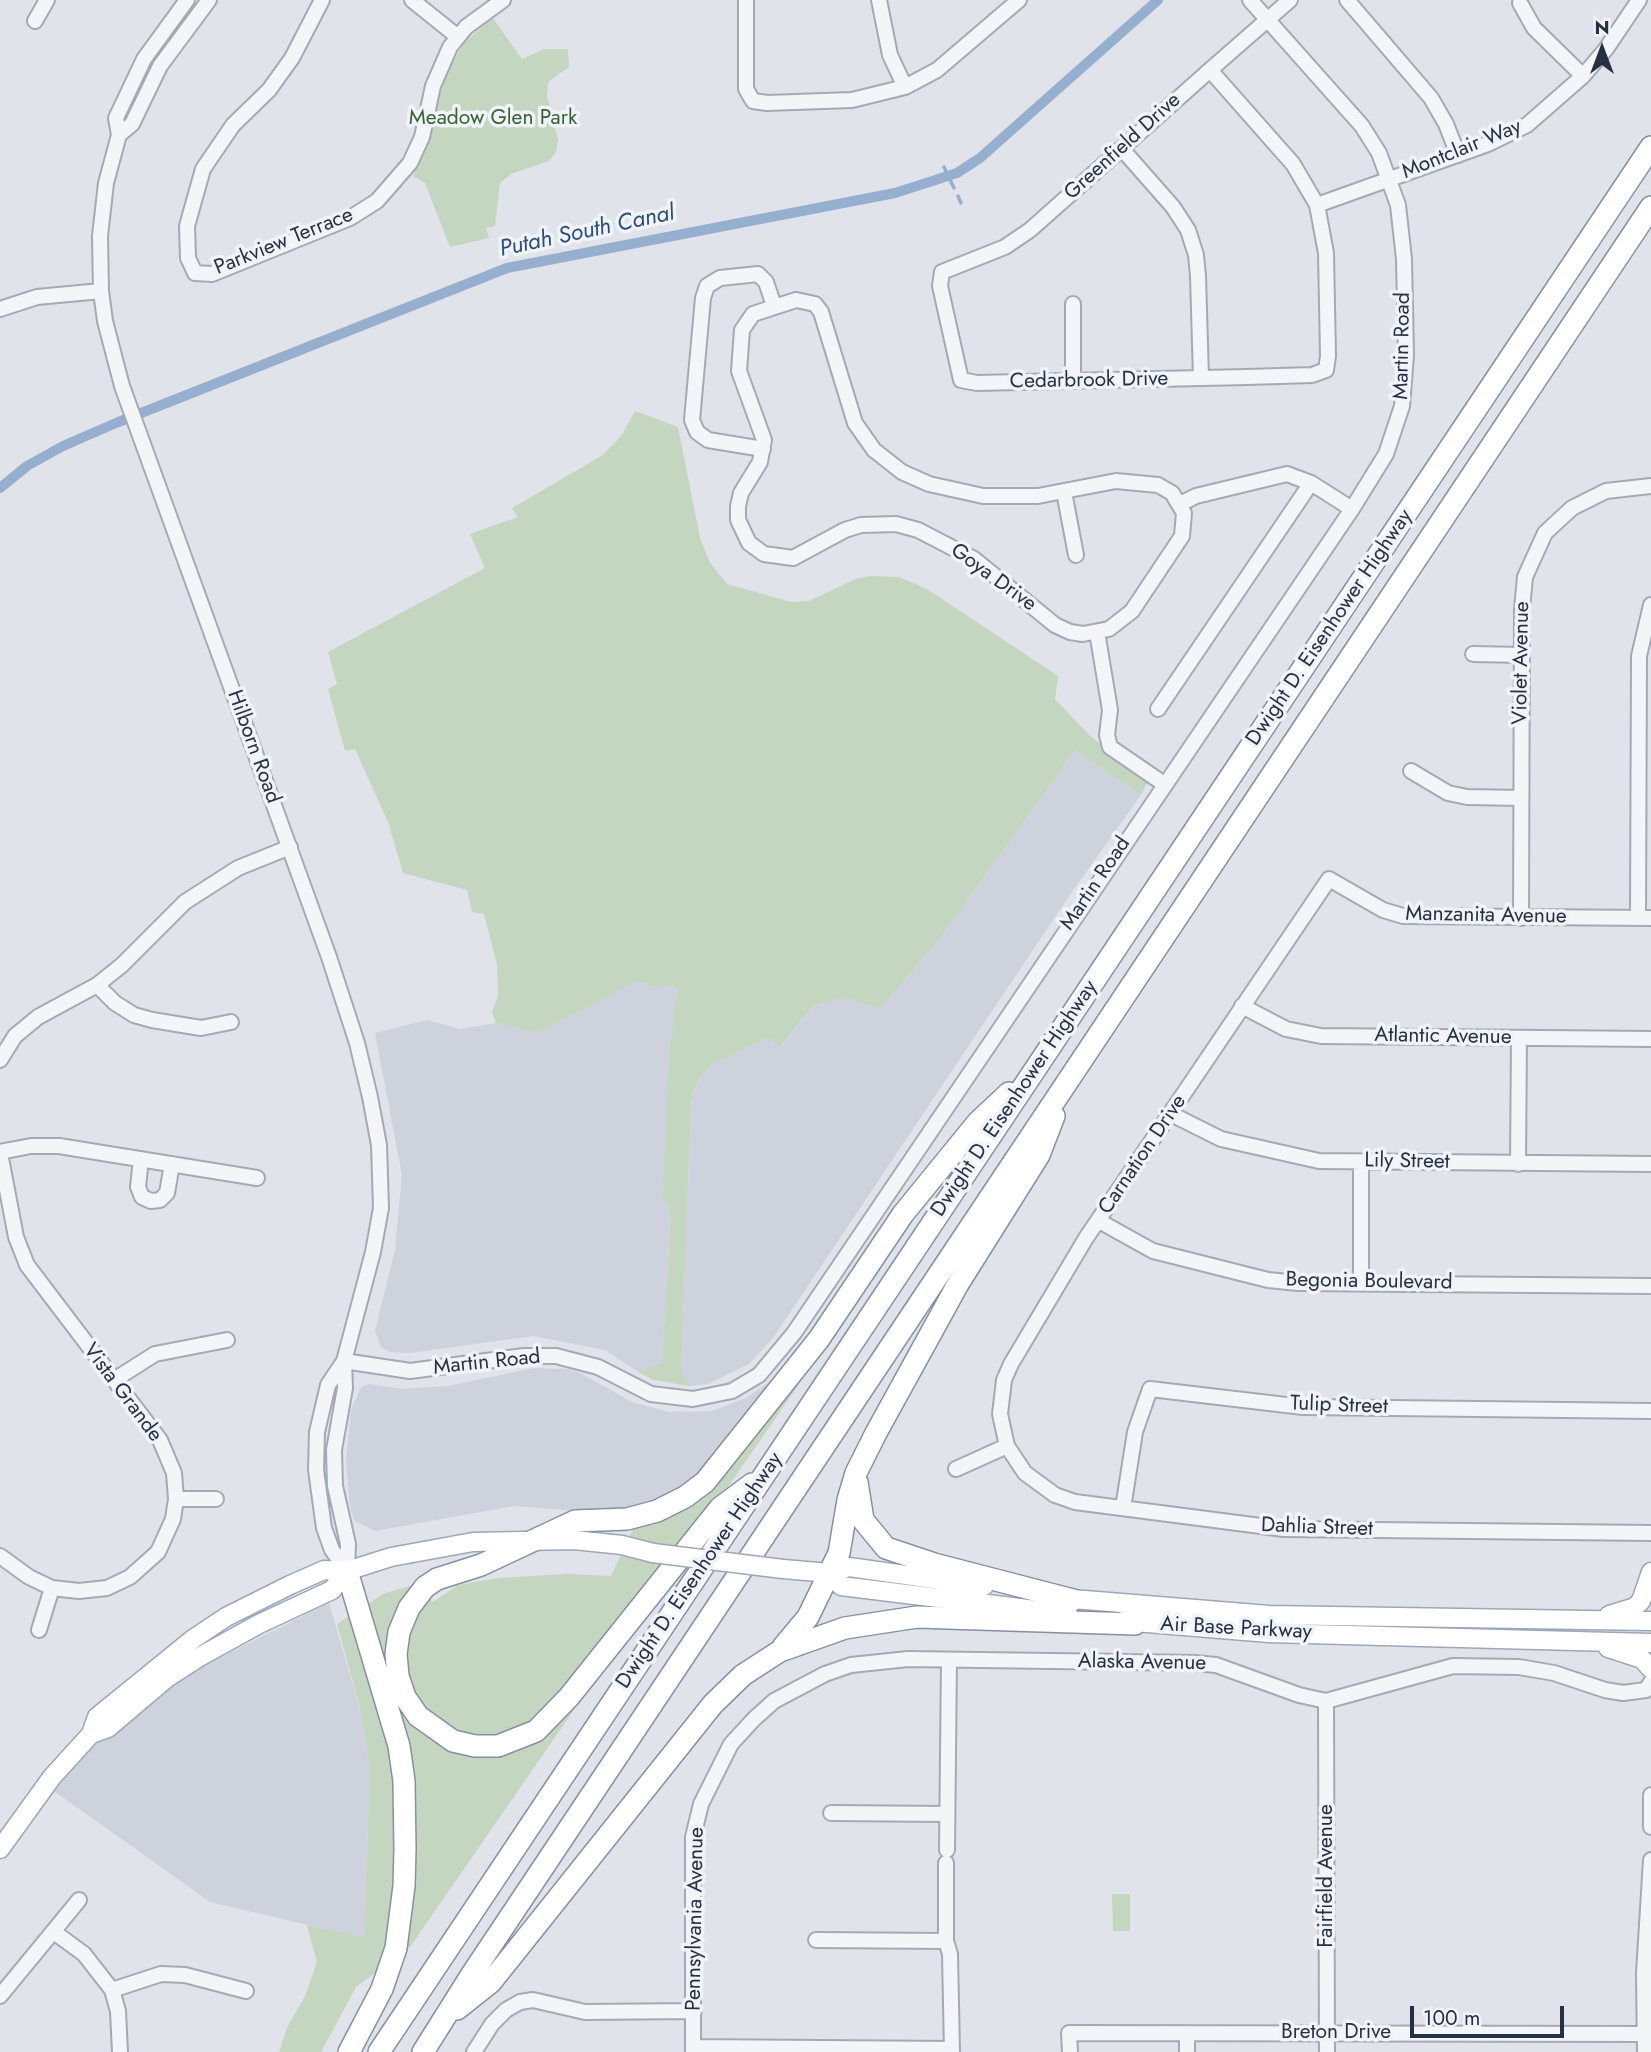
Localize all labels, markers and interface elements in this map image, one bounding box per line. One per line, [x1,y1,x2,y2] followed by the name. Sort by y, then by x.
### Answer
[1567,14,1637,84] north arrow
[1594,14,1610,41] text: N
[1060,88,1186,206] street label: Greenfield Drive
[409,106,577,132] park label: Meadow Glen Park
[1399,115,1525,185] street label: Montclair Way
[497,200,677,264] water label: Putah South Canal
[211,203,357,281] street label: Parkview Terrace
[1389,292,1417,400] street label: Martin Road
[1010,367,1168,395] street label: Cedarbrook Drive
[1241,505,1419,751] street label: Dwight D. Eisenhower Highway
[945,538,1041,618] street label: Goya Drive
[1508,601,1536,725] street label: Violet Avenue
[221,687,285,807] street label: Hilborn Road
[1056,832,1136,936] street label: Martin Road
[1405,902,1567,930] street label: Manzanita Avenue
[926,976,1104,1222] street label: Dwight D. Eisenhower Highway
[1374,1023,1512,1051] street label: Atlantic Avenue
[1094,1090,1192,1220] street label: Carnation Drive
[1364,1149,1450,1175] street label: Lily Street
[1285,1268,1453,1296] street label: Begonia Boulevard
[77,1339,167,1447] street label: Vista Grande
[432,1345,542,1381] street label: Martin Road
[1290,1392,1388,1420] street label: Tulip Street
[611,1448,789,1694] street label: Dwight D. Eisenhower Highway
[1260,1513,1374,1543] street label: Dahlia Street
[1160,1612,1312,1646] street label: Air Base Parkway
[1078,1649,1206,1677] street label: Alaska Avenue
[1314,1804,1340,1948] street label: Fairfield Avenue
[682,1827,710,2011] street label: Pennsylvania Avenue
[1413,1993,1567,2037] scale bar
[1423,2003,1480,2033] text: 100 m
[1281,2020,1391,2046] street label: Breton Drive

